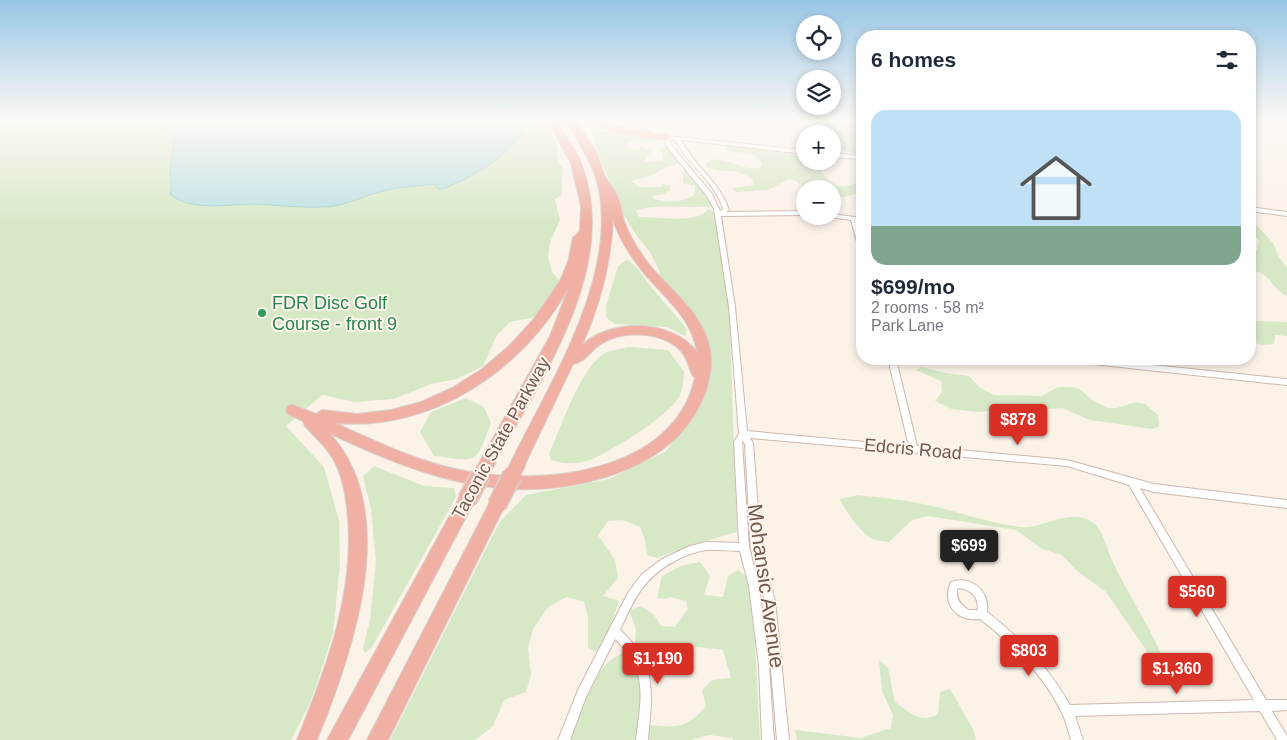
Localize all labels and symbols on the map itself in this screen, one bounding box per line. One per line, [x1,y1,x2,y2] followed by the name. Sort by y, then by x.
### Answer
[272,293,397,334] place label: FDR Disc Golf Course - front 9
[256,307,268,319] marker: FDR Disc Golf Course - front 9
[448,354,554,522] street label: Taconic State Parkway
[988,404,1048,446] pin: $878
[863,435,963,463] street label: Edcris Road
[744,502,789,669] street label: Mohansic Avenue
[939,530,999,572] pin: $699
[1167,576,1227,618] pin: $560
[999,634,1059,677] pin: $803
[617,642,699,685] pin: $1,190
[1136,652,1218,695] pin: $1,360

